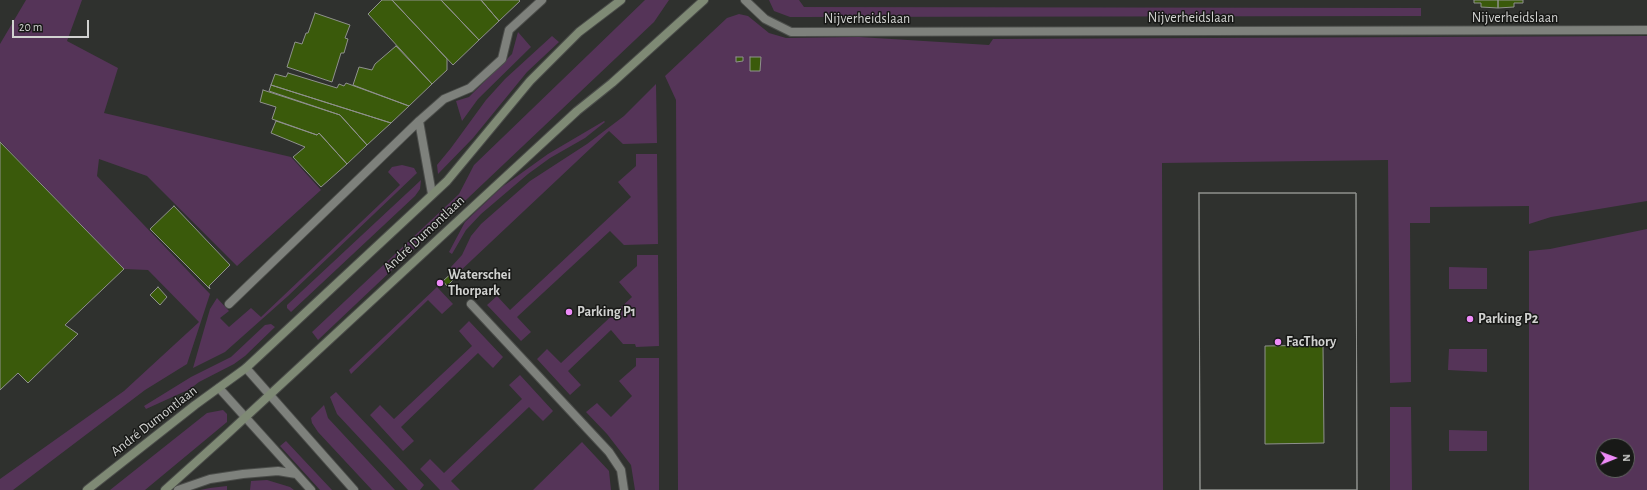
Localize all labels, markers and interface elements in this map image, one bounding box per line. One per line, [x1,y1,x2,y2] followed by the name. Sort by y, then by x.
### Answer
[1148,10,1234,26] street label: Nijverheidslaan
[1472,10,1558,26] street label: Nijverheidslaan
[824,11,910,27] street label: Nijverheidslaan
[14,12,91,38] scale bar
[19,21,42,33] text: 20 m
[380,192,468,276] street label: André Dumontlaan
[448,267,511,300] place label: Waterschei Thorpark
[435,278,445,288] marker: Waterschei Thorpark
[577,304,636,320] place label: Parking P1
[564,307,574,317] marker: Parking P1
[1478,311,1538,327] place label: Parking P2
[1465,314,1475,324] marker: Parking P2
[1286,334,1336,350] place label: FacThory
[1273,337,1283,347] marker: FacThory
[108,382,200,460] street label: André Dumontlaan
[1595,438,1635,478] north arrow
[1621,454,1632,462] text: N

